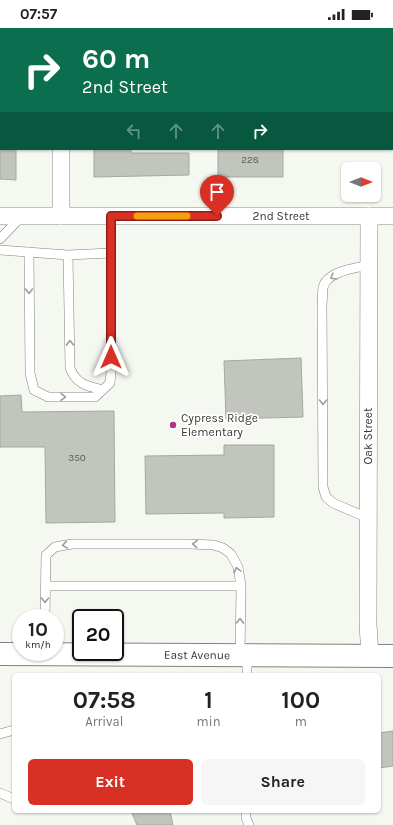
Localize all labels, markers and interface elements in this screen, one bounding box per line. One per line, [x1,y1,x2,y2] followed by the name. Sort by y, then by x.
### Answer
[20,5,57,23] text: 07:57
[82,42,150,75] text: 60 m
[16,44,68,96] icon: right
[82,76,168,98] text: 2nd Street
[123,120,145,142] icon: left
[165,120,187,142] icon: ahead
[207,120,229,142] icon: ahead
[249,120,271,142] icon: right
[241,154,259,166] house number: 228
[341,162,381,202] north arrow
[341,162,381,202] map controls
[200,175,234,216] pin
[206,181,228,203] icon: arrive
[252,209,310,223] street label: 2nd Street
[330,272,337,280] one-way arrow
[25,288,33,294] one-way arrow
[90,336,132,378] position arrow
[66,340,74,346] one-way arrow
[60,393,66,401] one-way arrow
[319,399,327,405] one-way arrow
[361,407,375,464] street label: Oak Street
[181,411,258,439] place label: Cypress Ridge Elementary
[168,420,178,430] marker: Cypress Ridge Elementary
[68,452,86,464] house number: 350
[192,540,198,548] one-way arrow
[62,541,68,549] one-way arrow
[234,566,242,573] one-way arrow
[41,597,50,603] one-way arrow
[72,609,124,661] speed limit sign: 20
[28,618,48,641] text: 10
[236,618,244,624] one-way arrow
[25,639,51,651] text: km/h
[164,648,230,662] street label: East Avenue
[73,686,136,714] text: 07:58
[204,686,213,714] text: 1
[281,686,320,714] text: 100
[85,714,123,729] text: Arrival
[197,714,221,729] text: min
[295,714,307,729] text: m
[28,759,193,805] button: Exit
[201,759,365,805] button: Share

